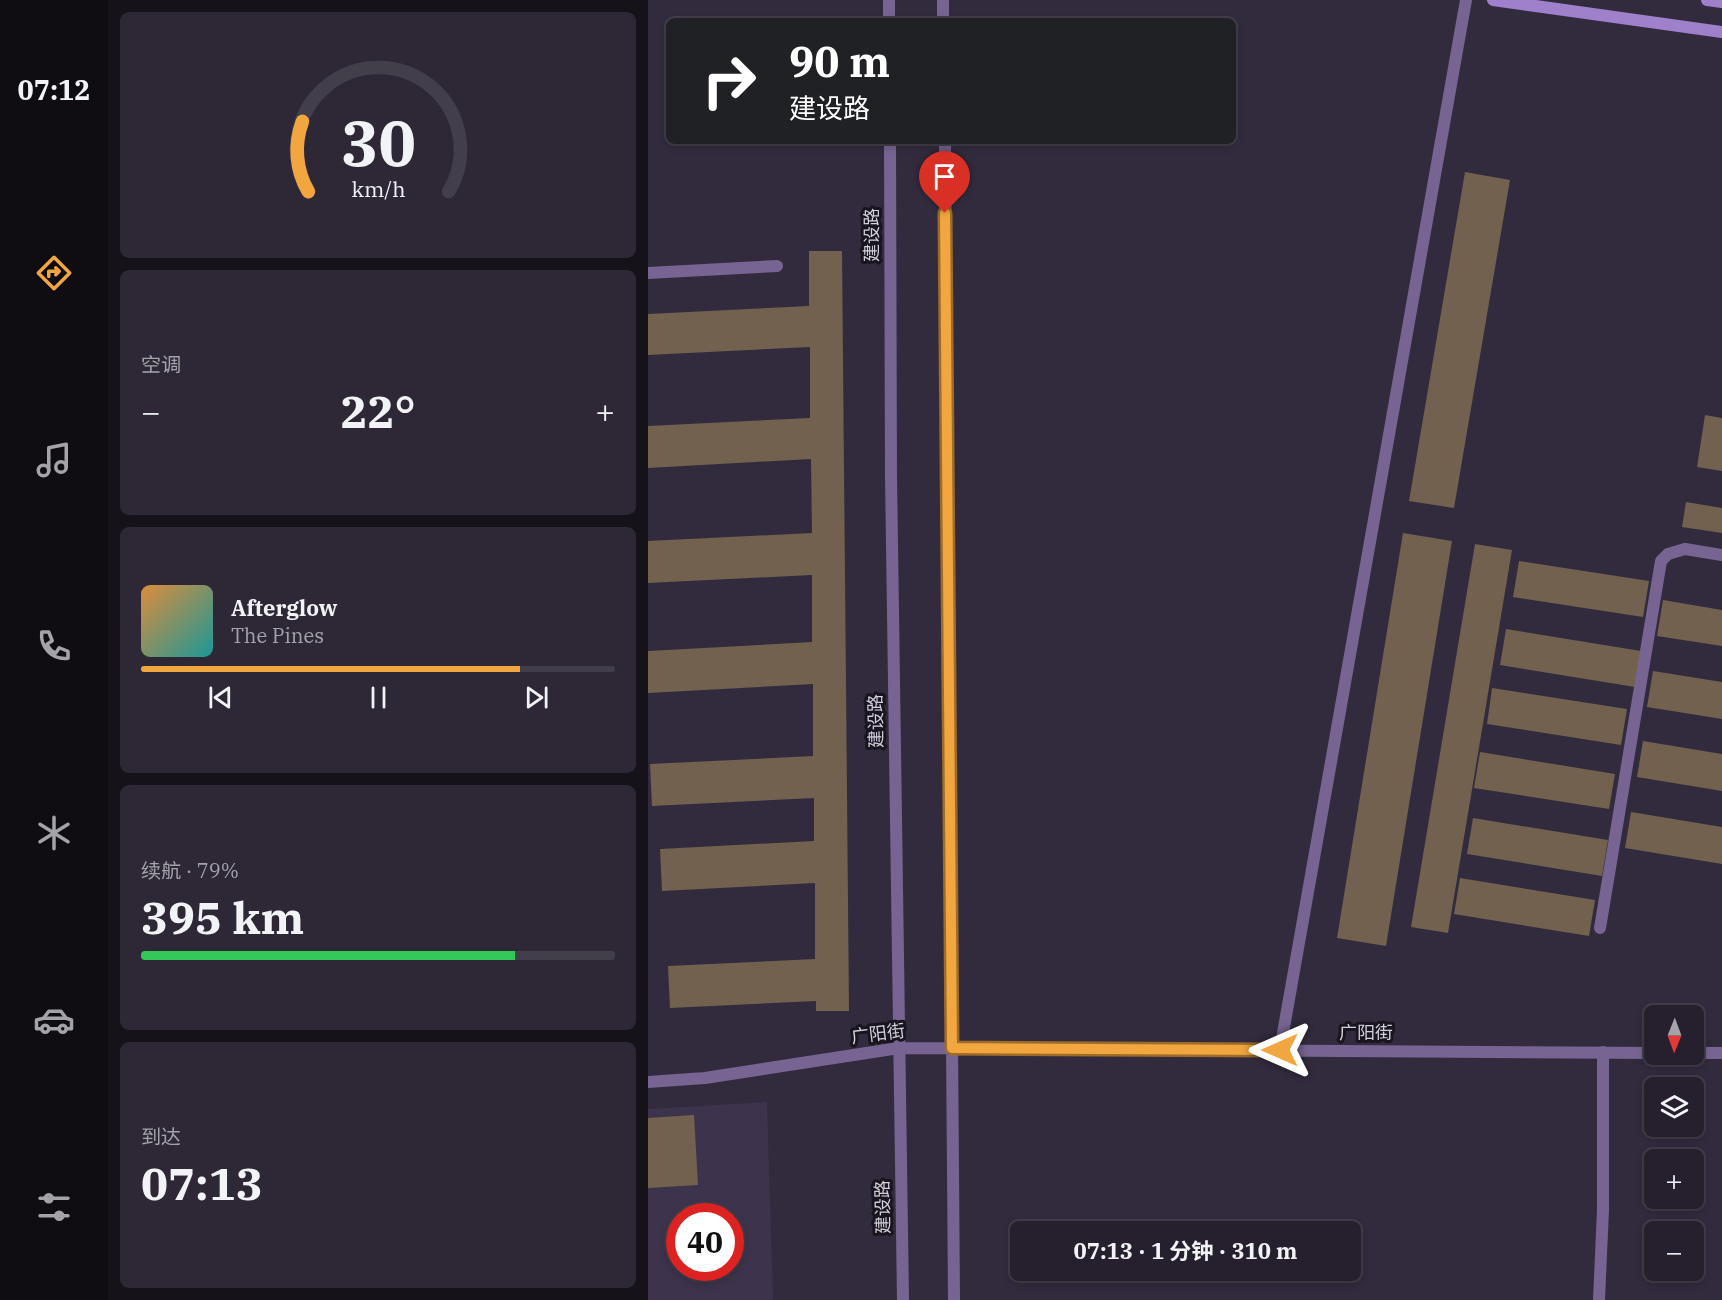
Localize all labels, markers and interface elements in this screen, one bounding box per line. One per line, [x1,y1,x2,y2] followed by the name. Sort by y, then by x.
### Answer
[789,34,890,89] text: 90 m
[690,42,768,120] icon: right
[18,72,90,107] text: 07:12
[789,90,870,125] text: 建设路
[341,102,415,183] text: 30
[919,151,970,213] pin
[928,160,961,193] icon: arrive
[351,175,405,203] text: km/h
[860,208,883,262] street label: 建设路
[33,252,75,294] icon: directions
[141,351,181,378] text: 空调
[340,382,416,440] text: 22°
[141,390,161,433] text: −
[595,390,615,433] text: +
[33,439,75,481] icon: music
[231,593,338,622] text: Afterglow
[231,622,324,649] text: The Pines
[33,625,75,667] icon: phone
[204,681,237,714] icon: previous
[362,681,395,714] icon: pause
[520,681,553,714] icon: next
[864,694,887,748] street label: 建设路
[33,812,75,854] icon: climate
[141,857,239,884] text: 续航 · 79%
[141,888,304,946] text: 395 km
[33,999,75,1041] icon: car
[1644,1005,1704,1065] north arrow
[1644,1005,1704,1281] map controls
[1248,1018,1312,1082] position arrow
[850,1019,906,1048] street label: 广阳街
[1339,1021,1393,1044] street label: 广阳街
[1644,1077,1704,1137] button: layers
[141,1123,181,1150] text: 到达
[1644,1149,1704,1209] button: +
[141,1154,263,1212] text: 07:13
[871,1180,894,1234] street label: 建设路
[33,1186,75,1228] icon: filters
[666,1203,744,1281] speed limit sign: 40
[1644,1221,1704,1281] button: −
[1074,1236,1297,1265] text: 07:13 · 1 分钟 · 310 m

